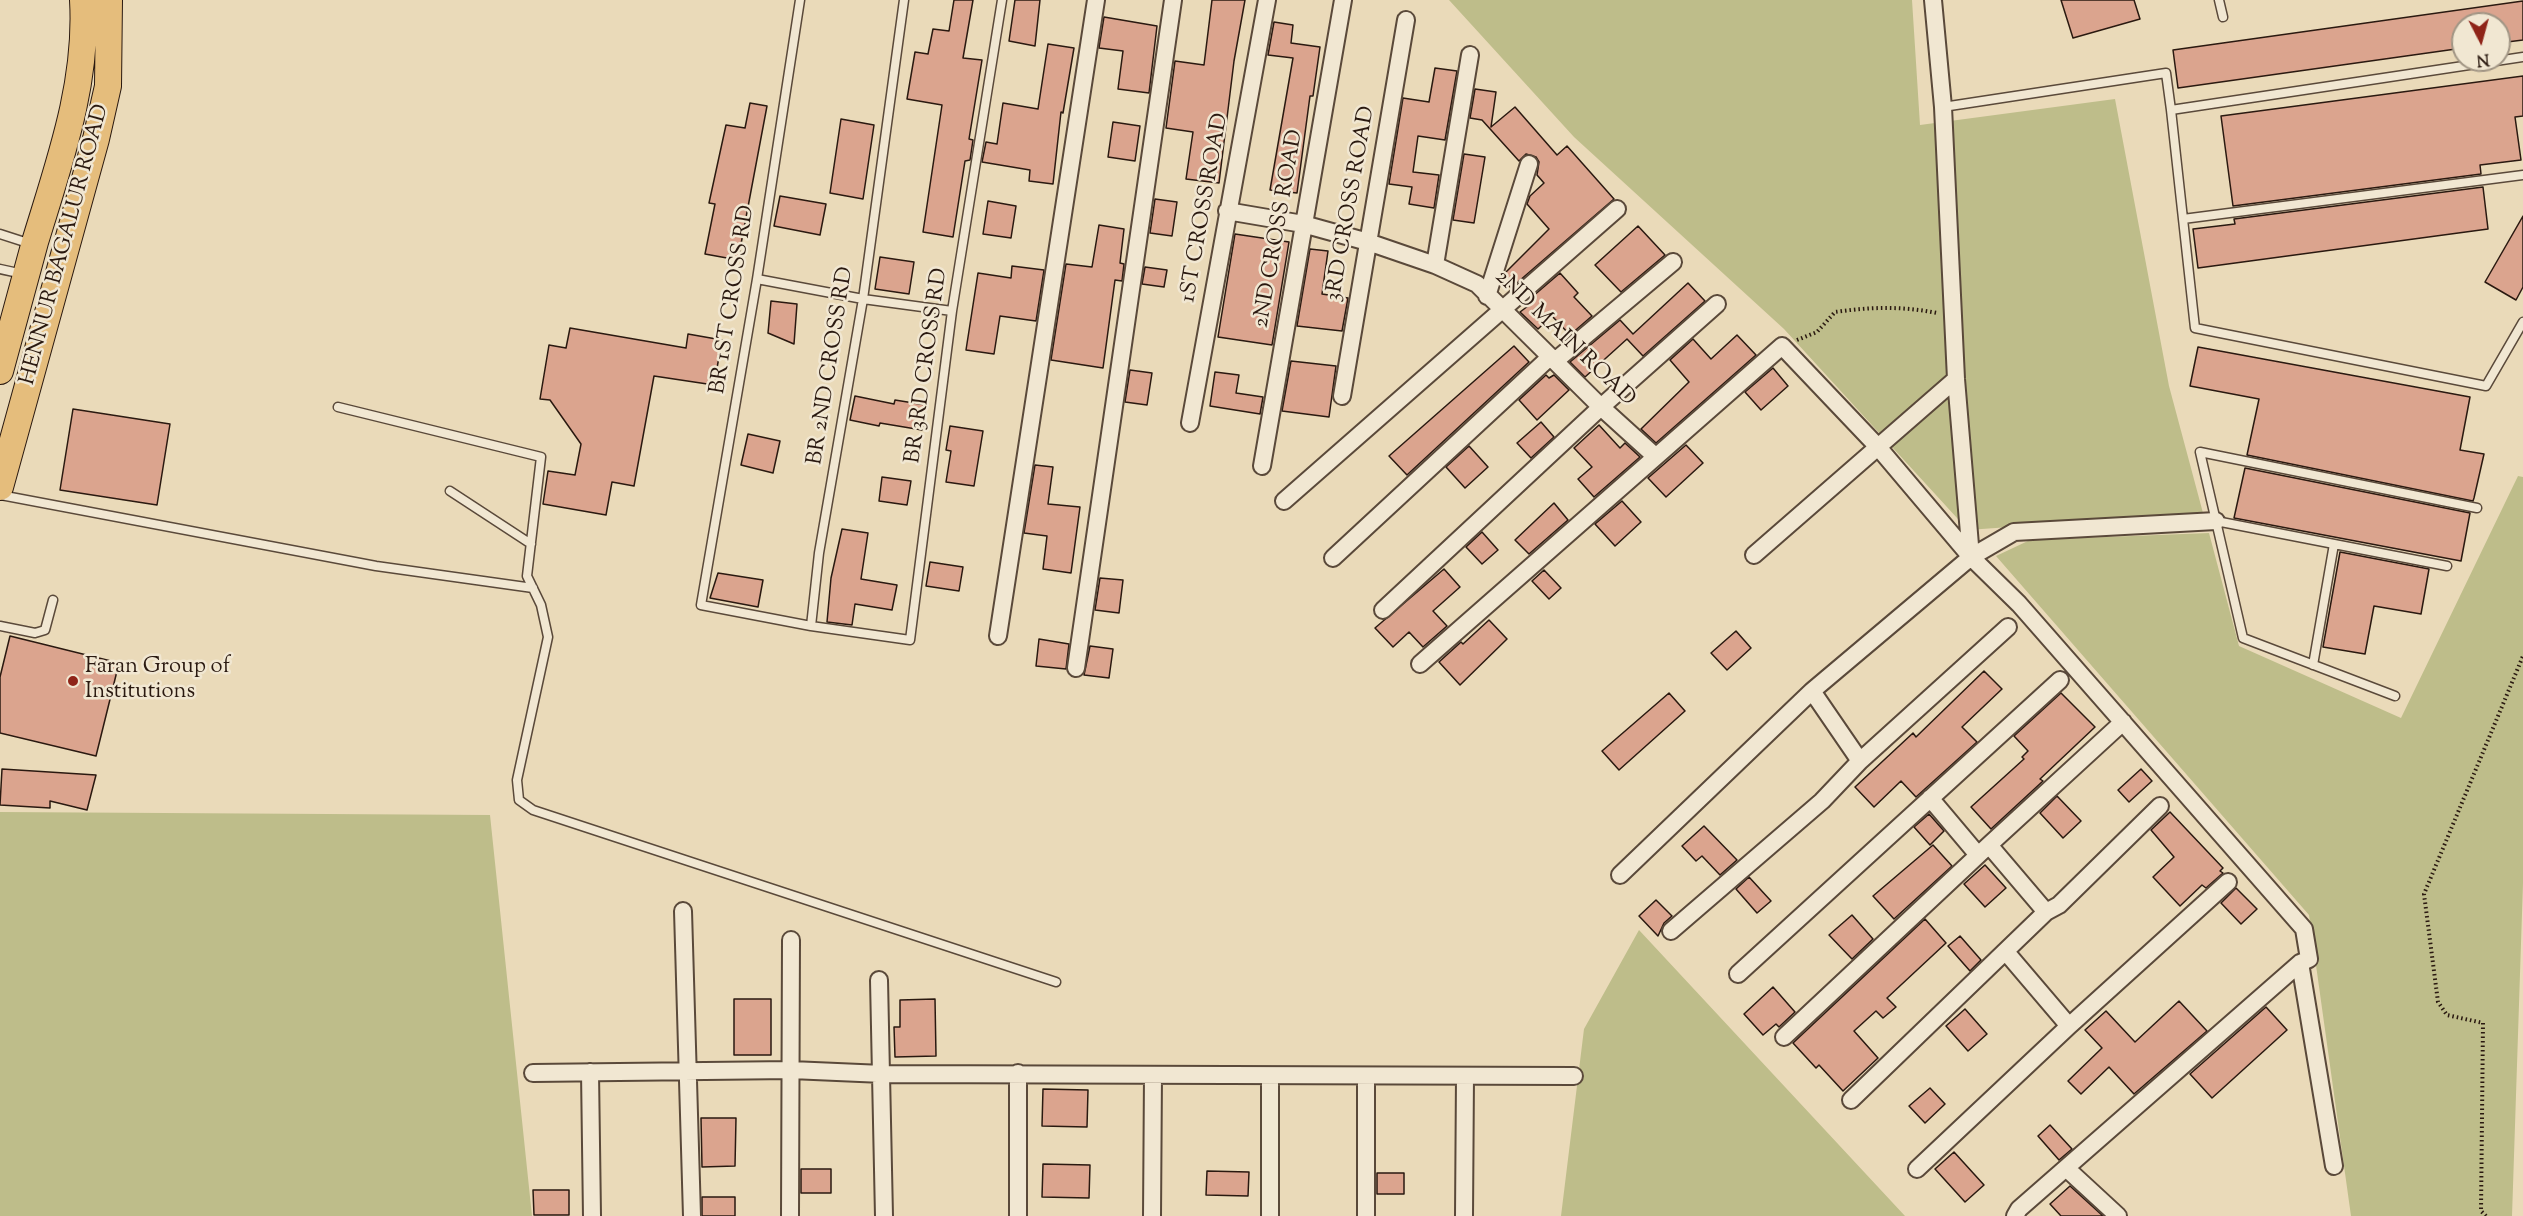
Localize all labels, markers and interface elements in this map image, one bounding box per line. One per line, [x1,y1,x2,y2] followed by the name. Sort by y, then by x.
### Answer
[2451,12,2511,72] north arrow
[2475,46,2490,71] text: N
[16,102,116,388] street label: HENNUR BAGALUR ROAD
[1322,104,1382,304] street label: 3RD CROSS ROAD
[1176,111,1236,305] street label: 1ST CROSS ROAD
[1250,128,1310,330] street label: 2ND CROSS ROAD
[706,204,762,396] street label: BR 1ST CROSS RD
[803,265,861,467] street label: BR 2ND CROSS RD
[1488,265,1640,413] street label: 2ND MAIN ROAD
[901,267,955,465] street label: BR 3RD CROSS RD
[85,655,230,706] place label: Faran Group of Institutions
[66,674,80,688] marker: Faran Group of Institutions

